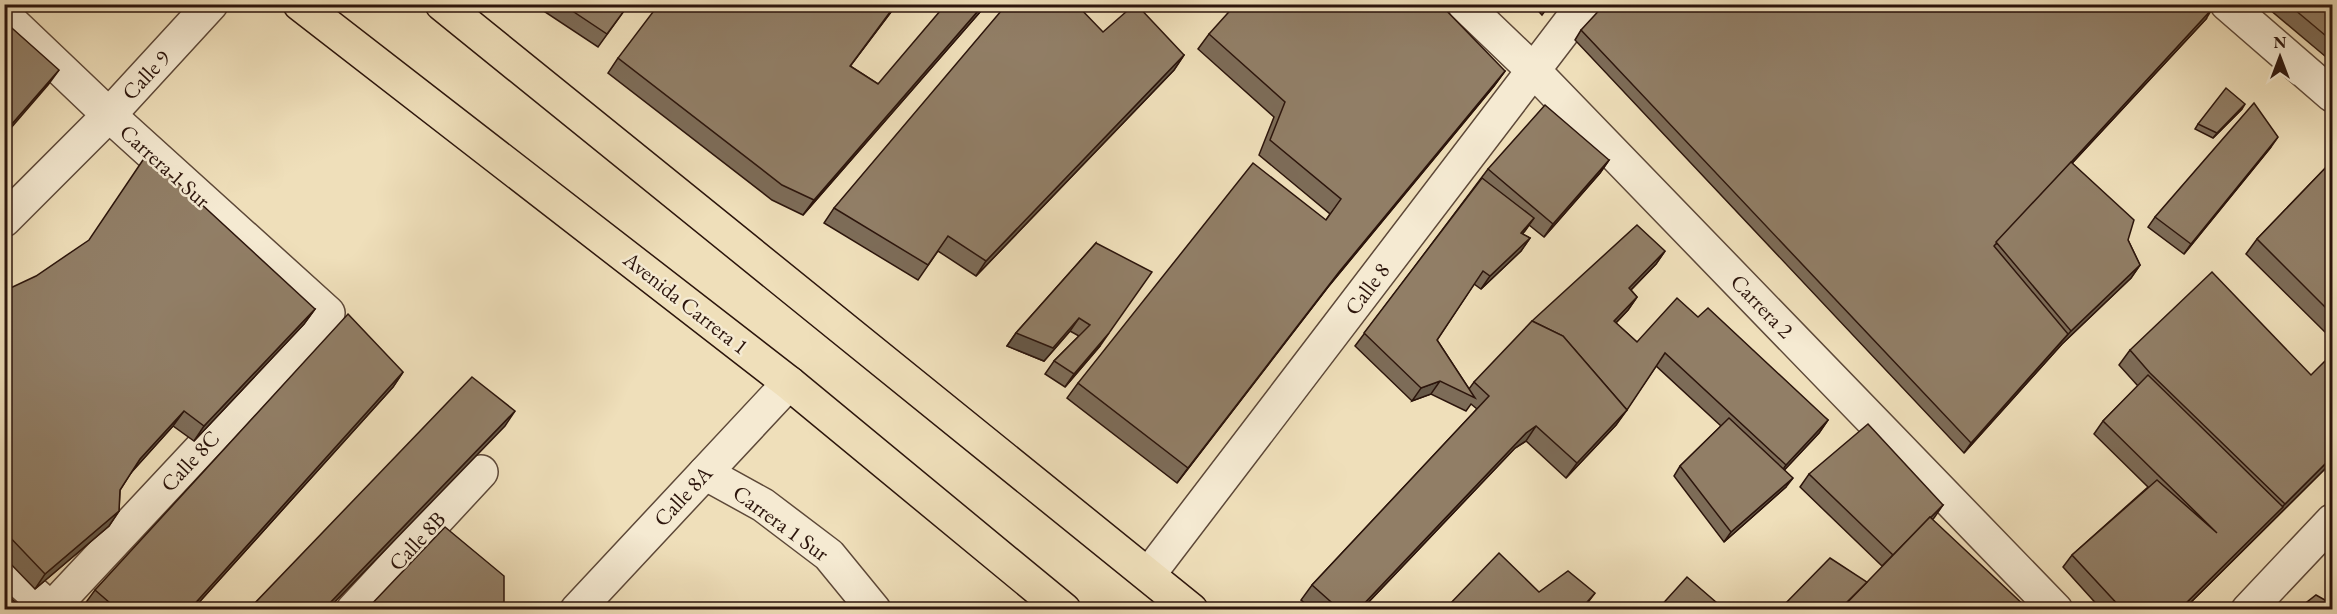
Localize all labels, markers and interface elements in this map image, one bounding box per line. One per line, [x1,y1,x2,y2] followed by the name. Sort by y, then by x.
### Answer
[2250,27,2310,87] north arrow
[2274,32,2287,53] text: N
[115,43,177,106] street label: Calle 9
[114,118,217,215] street label: Carrera 1 Sur
[617,244,755,361] street label: Avenida Carrera 1
[1338,257,1396,321] street label: Calle 8
[1724,268,1800,345] street label: Carrera 2
[154,424,226,498] street label: Calle 8C
[647,459,719,533] street label: Calle 8A
[727,478,835,568] street label: Carrera 1 Sur
[382,505,452,577] street label: Calle 8B

